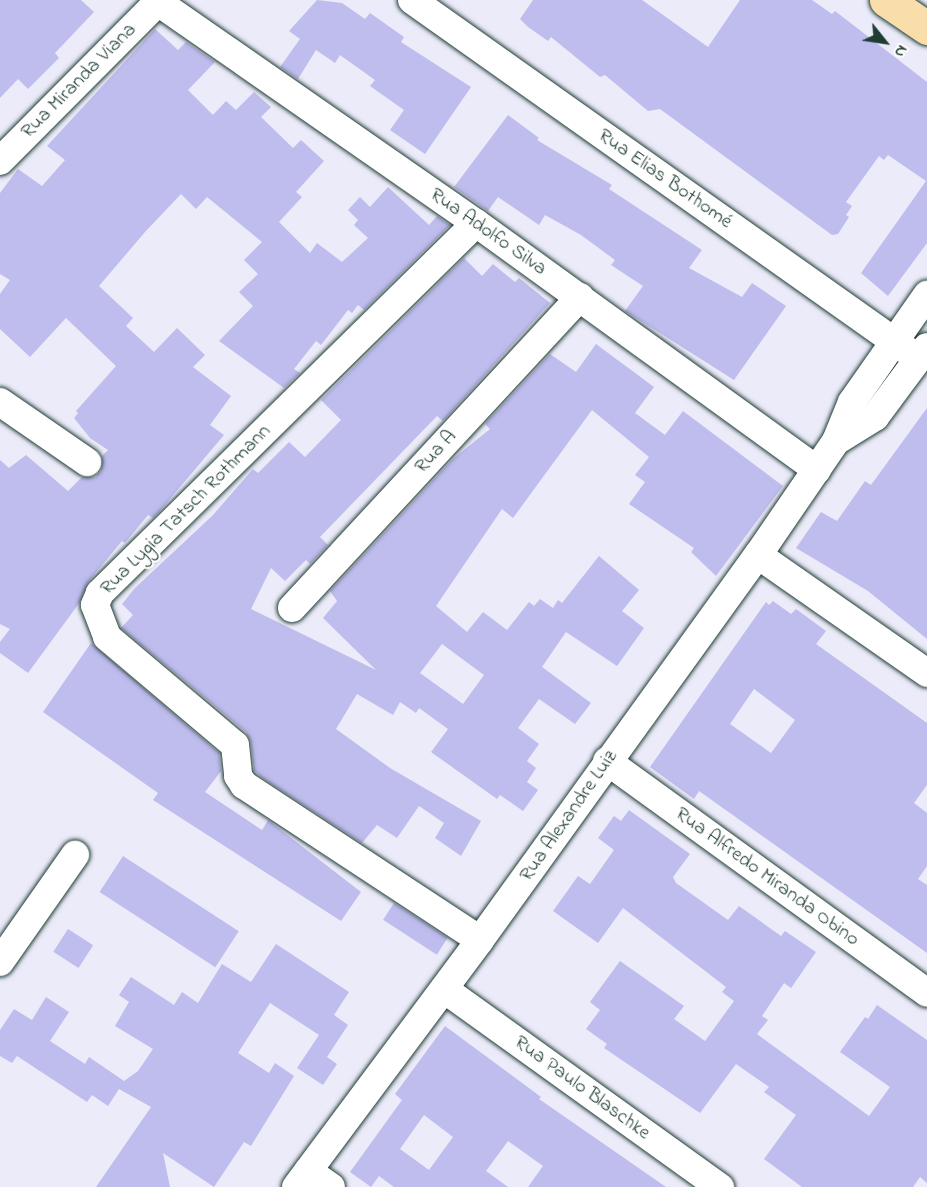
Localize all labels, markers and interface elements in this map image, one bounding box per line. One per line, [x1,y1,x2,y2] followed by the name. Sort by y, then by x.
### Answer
[855,12,915,72] north arrow
[16,18,142,144] street label: Rua Miranda Viana
[887,40,914,62] text: N
[593,124,737,234] street label: Rua Elias Bothomé
[425,183,551,281] street label: Rua Adolfo Silva
[96,420,276,600] street label: Rua Lygia Tatsch Rothmann
[410,425,462,479] street label: Rua A
[515,746,623,886] street label: Rua Alexandre Luiz
[670,802,864,952] street label: Rua Alfredo Miranda Obino
[509,1031,655,1145] street label: Rua Paulo Blaschke

